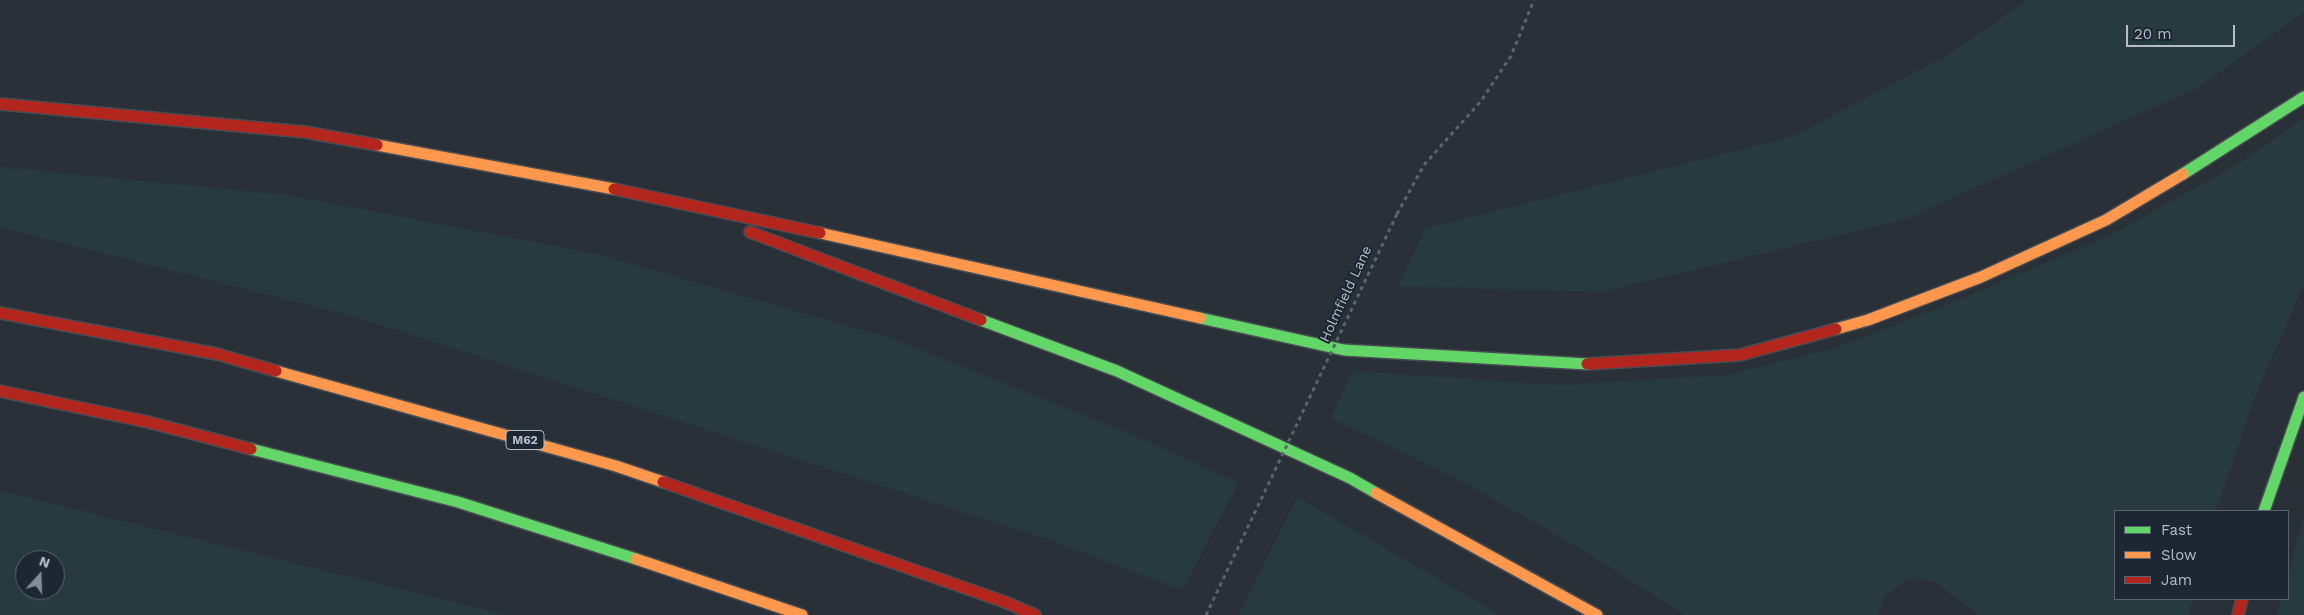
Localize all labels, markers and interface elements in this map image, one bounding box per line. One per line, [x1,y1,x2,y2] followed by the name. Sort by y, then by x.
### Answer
[2129,15,2238,47] scale bar
[2134,25,2172,43] text: 20 m
[1316,243,1376,345] street label: Holmfield Lane
[506,430,544,450] road number: M62
[2114,510,2289,600] legend
[2161,521,2192,539] text: Fast
[2161,546,2197,564] text: Slow
[15,550,65,600] north arrow
[37,553,52,571] text: N
[2161,571,2192,589] text: Jam

